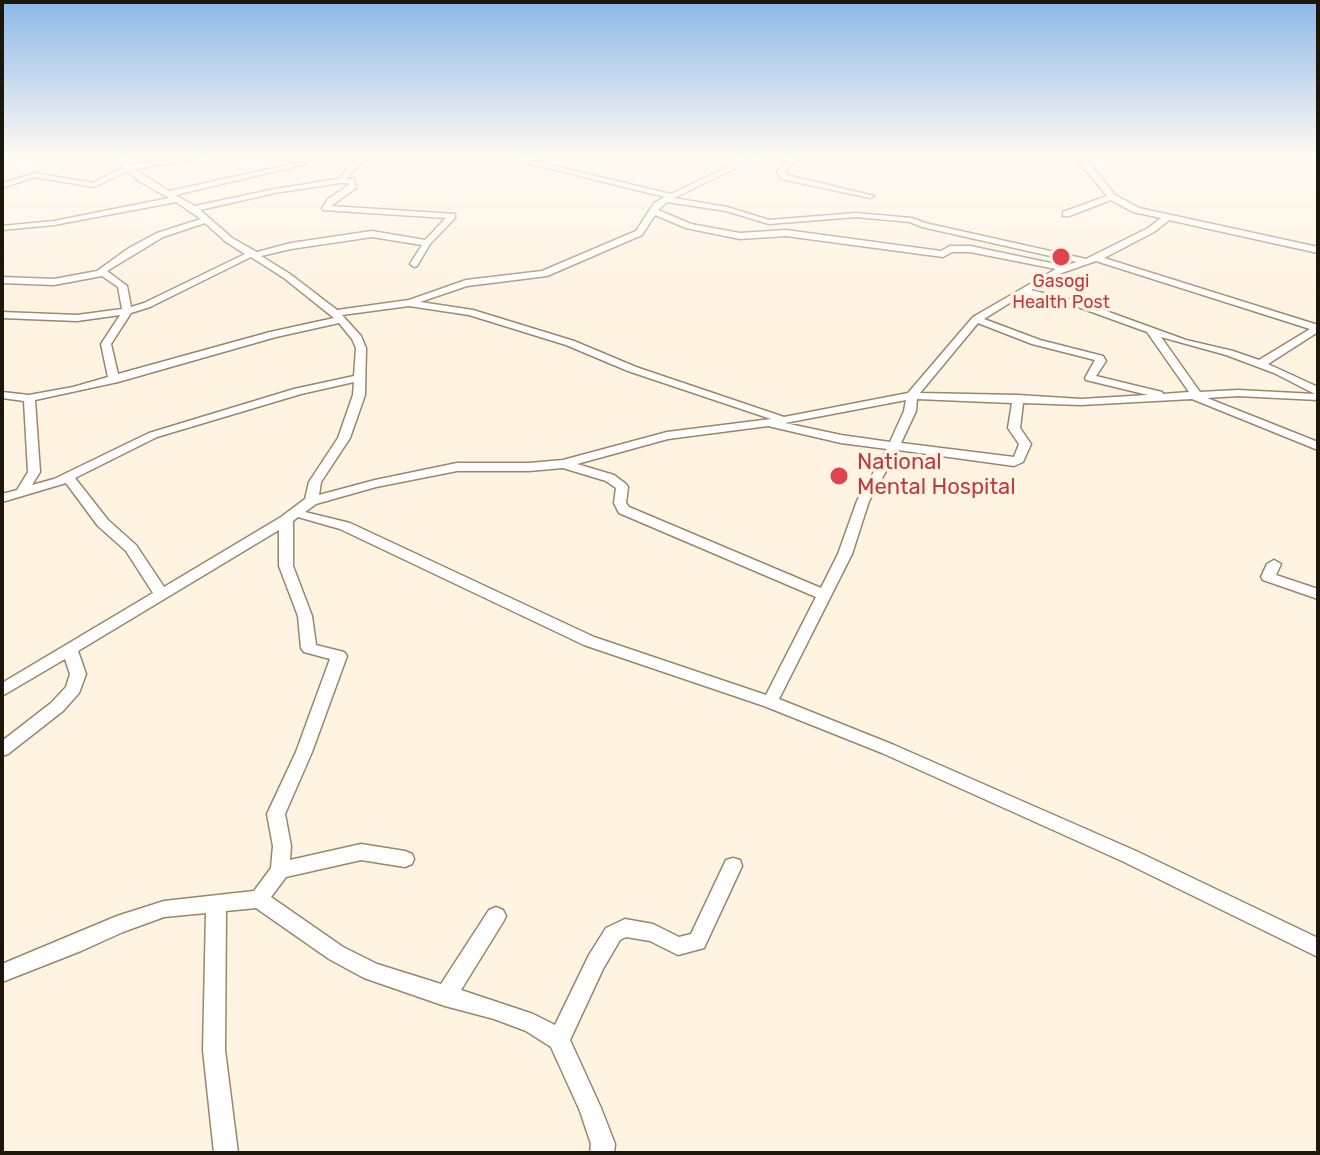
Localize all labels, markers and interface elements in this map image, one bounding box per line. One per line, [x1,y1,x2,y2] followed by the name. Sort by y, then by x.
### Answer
[1050,246,1072,268] marker: Gasogi Health Post
[1012,271,1110,314] place label: Gasogi Health Post
[857,450,1016,502] place label: National Mental Hospital
[828,465,850,487] marker: National Mental Hospital

